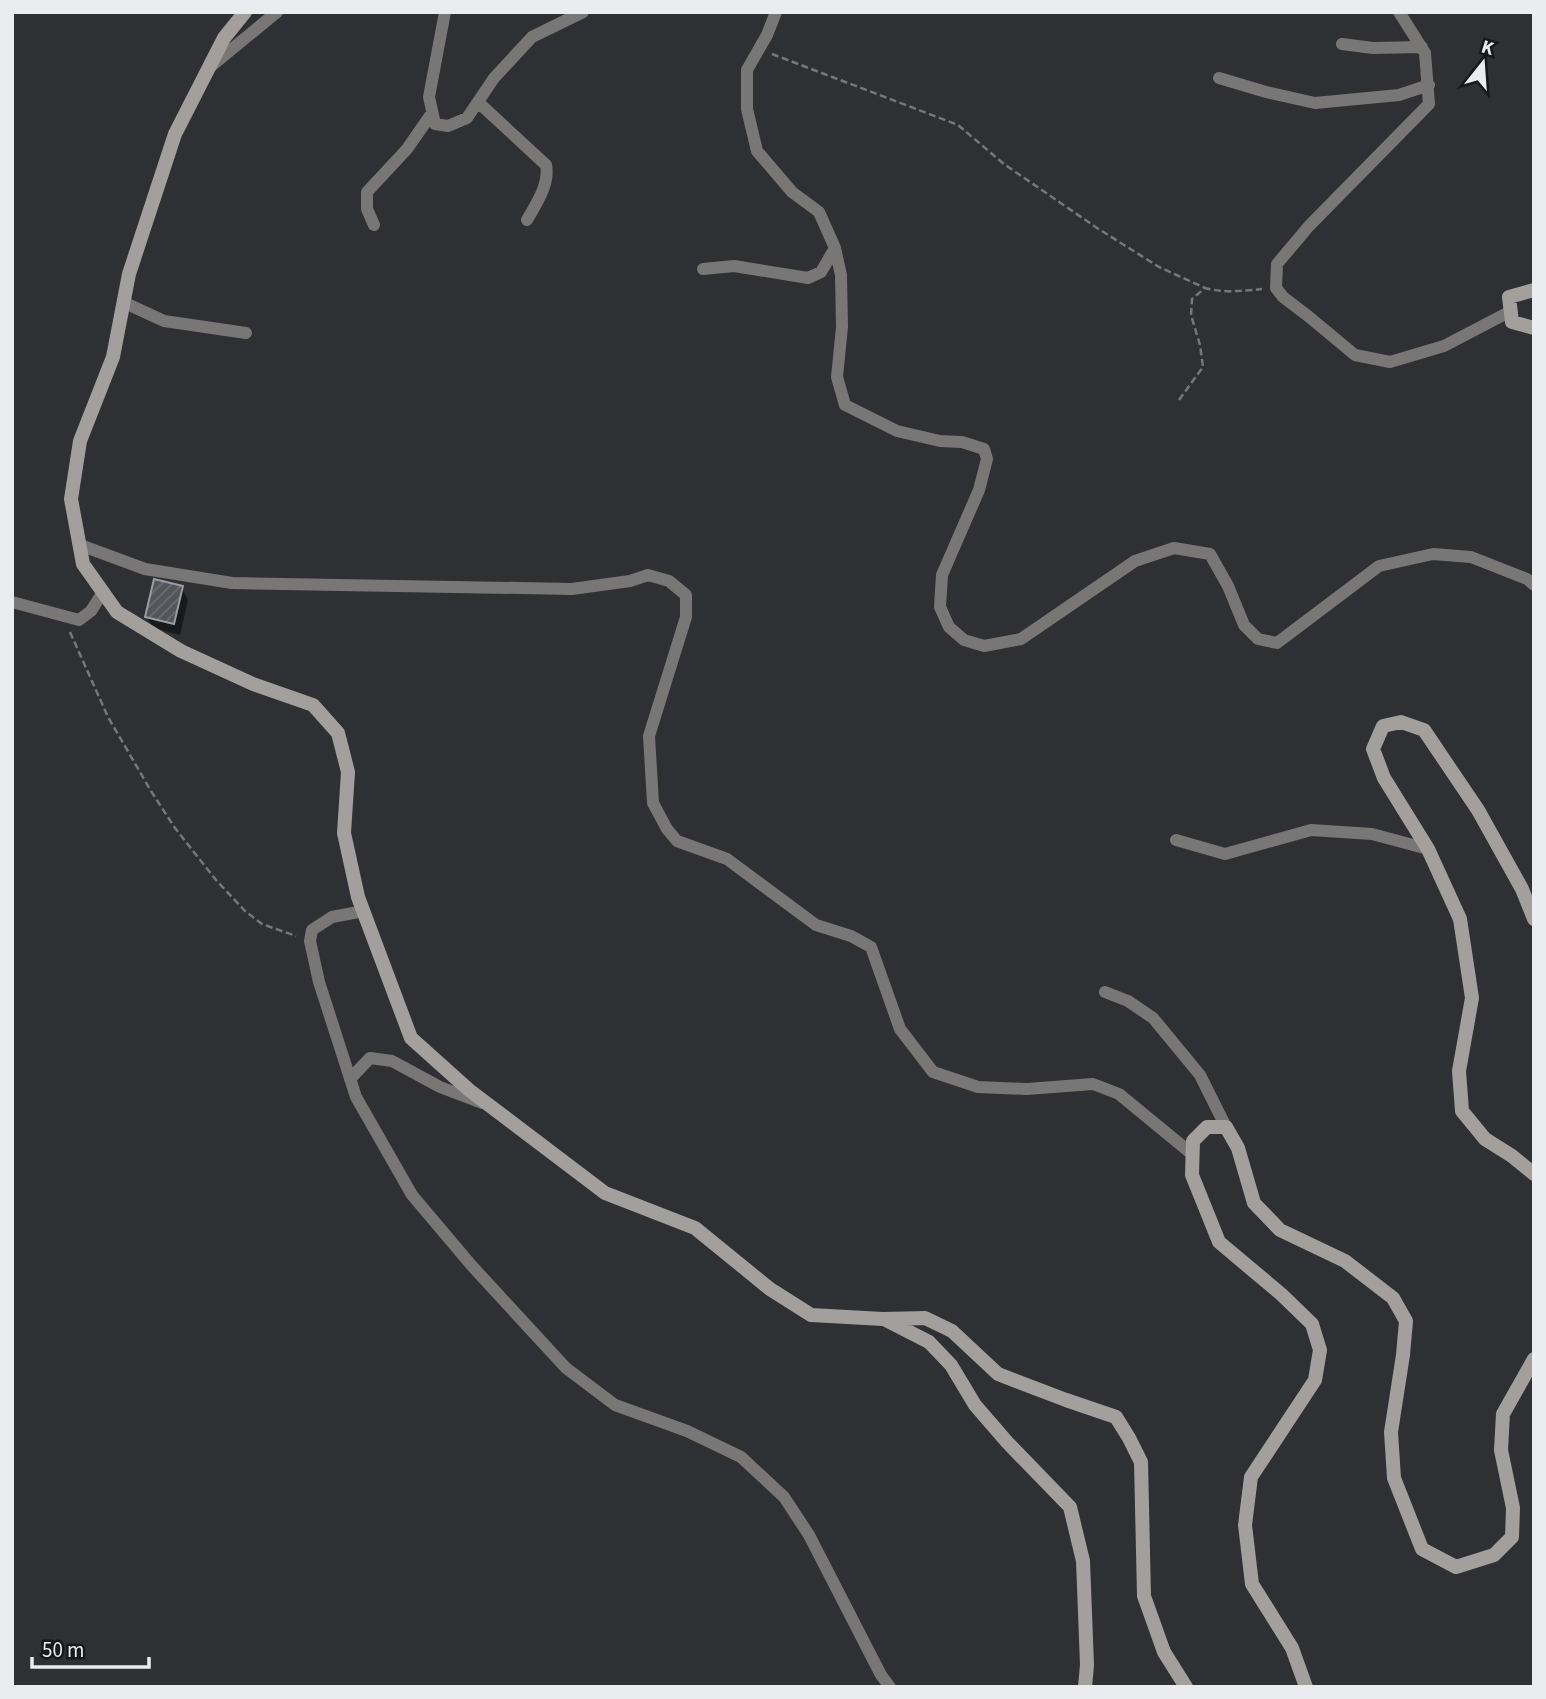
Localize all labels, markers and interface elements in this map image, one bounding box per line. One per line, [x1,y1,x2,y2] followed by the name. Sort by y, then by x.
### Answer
[1448,28,1518,98] north arrow
[1478,34,1497,63] text: K
[32,1626,149,1670] scale bar
[42,1635,84,1665] text: 50 m

